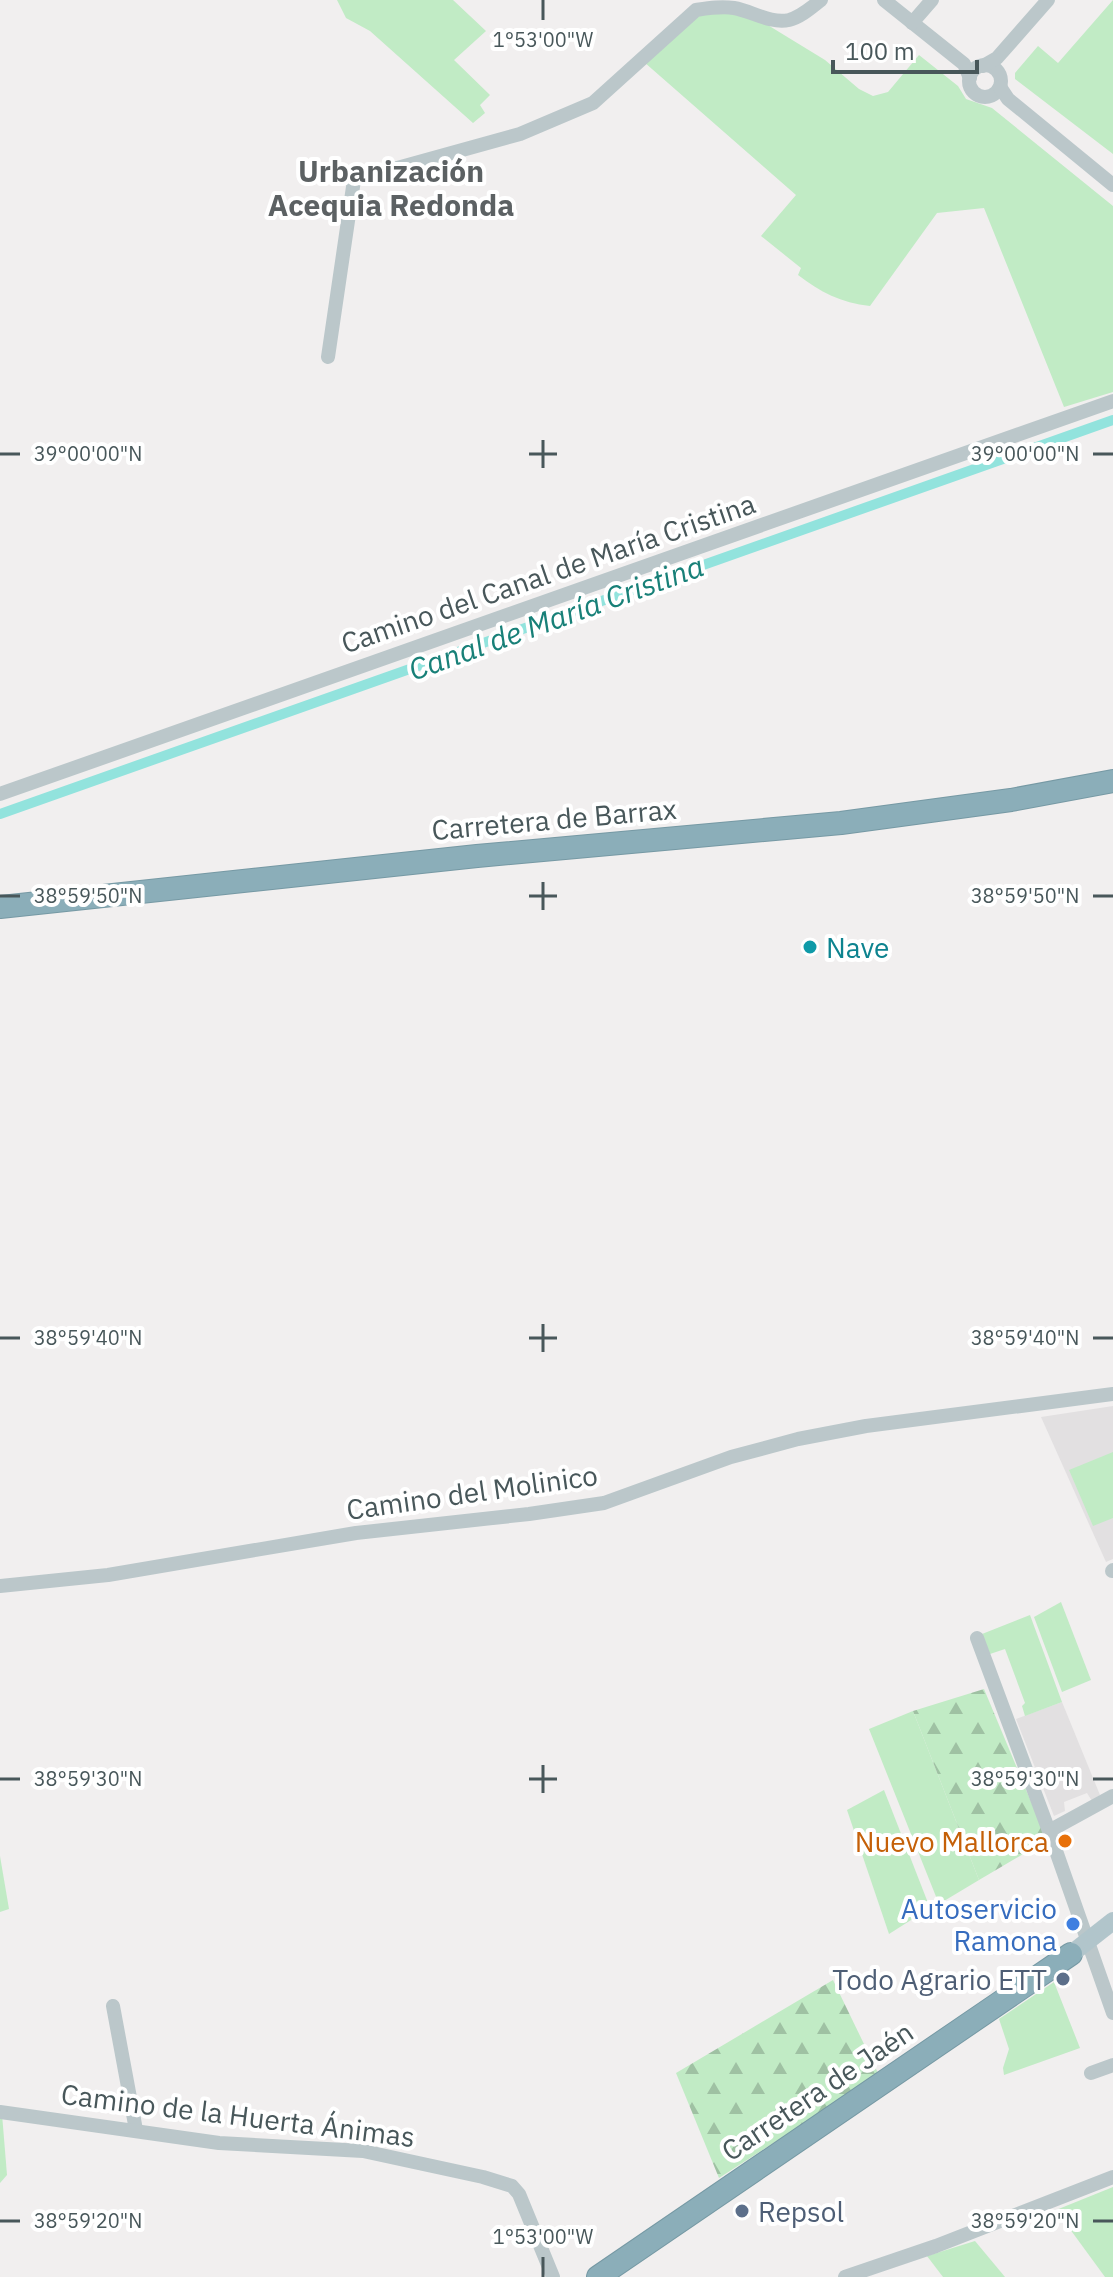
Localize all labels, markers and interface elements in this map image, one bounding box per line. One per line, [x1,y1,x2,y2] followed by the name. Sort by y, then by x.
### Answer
[833,24,977,74] scale bar
[493,26,594,53] text: 1°53'00"W
[845,35,915,67] text: 100 m
[268,151,514,224] district label: Urbanización Acequia Redonda
[34,440,142,467] text: 39°00'00"N
[971,440,1079,467] text: 39°00'00"N
[337,486,759,660] street label: Camino del Canal de María Cristina
[403,547,709,687] water label: Canal de María Cristina
[430,790,678,848] street label: Carretera de Barrax
[34,882,142,909] text: 38°59'50"N
[971,882,1079,909] text: 38°59'50"N
[826,929,889,966] place label: Nave
[801,938,819,956] marker: Nave
[34,1324,142,1351] text: 38°59'40"N
[971,1324,1079,1351] text: 38°59'40"N
[344,1456,600,1528] street label: Camino del Molinico
[34,1765,142,1792] text: 38°59'30"N
[971,1765,1079,1792] text: 38°59'30"N
[855,1823,1049,1860] place label: Nuevo Mallorca
[1056,1832,1074,1850] marker: Nuevo Mallorca
[901,1890,1057,1959] place label: Autoservicio Ramona
[1064,1915,1082,1933] marker: Autoservicio Ramona
[832,1961,1047,1998] place label: Todo Agrario ETT
[1054,1970,1072,1988] marker: Todo Agrario ETT
[714,2013,920,2169] street label: Carretera de Jaén
[59,2075,417,2155] street label: Camino de la Huerta Ánimas
[758,2193,844,2230] place label: Repsol
[733,2202,751,2220] marker: Repsol
[34,2207,142,2234] text: 38°59'20"N
[971,2207,1079,2234] text: 38°59'20"N
[493,2223,594,2250] text: 1°53'00"W

